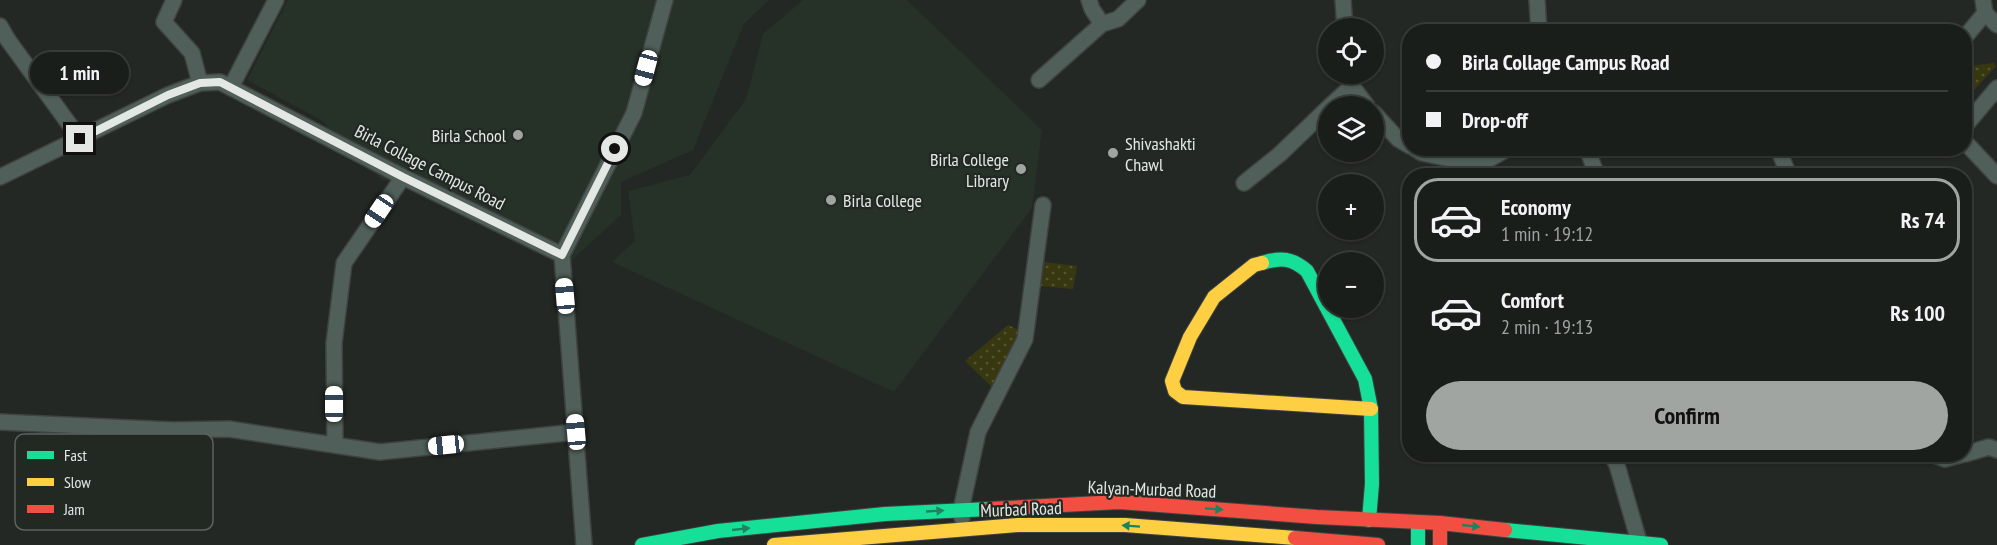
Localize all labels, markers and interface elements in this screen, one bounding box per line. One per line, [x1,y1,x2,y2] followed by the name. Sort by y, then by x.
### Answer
[1318,18,1384,318] map controls
[1318,18,1384,84] button: locate
[633,48,659,88] car
[1462,48,1670,76] text: Birla Collage Campus Road
[31,52,130,94] callout: 1 min
[59,60,100,86] text: 1 min
[1318,96,1384,162] button: layers
[1462,106,1528,134] text: Drop-off
[351,119,509,215] street label: Birla Collage Campus Road
[432,124,507,147] place label: Birla School
[66,125,93,152] route end
[511,128,525,142] marker: Birla School
[1125,132,1196,176] place label: Shivashakti Chawl
[601,135,628,162] route start
[1106,146,1120,160] marker: Shivashakti Chawl
[930,148,1009,192] place label: Birla College Library
[1014,162,1028,176] marker: Birla College Library
[1318,174,1384,240] button: +
[843,189,922,212] place label: Birla College
[361,191,397,231] car
[824,193,838,207] marker: Birla College
[1429,193,1483,247] icon: car
[1501,193,1571,221] text: Economy
[1901,206,1945,234] text: Rs 74
[1501,221,1593,247] text: 1 min · 19:12
[1318,252,1384,318] button: −
[554,277,576,315] car
[1429,286,1483,340] icon: car
[1501,286,1564,314] text: Comfort
[1890,299,1945,327] text: Rs 100
[1501,314,1593,340] text: 2 min · 19:13
[1426,381,1948,450] button: Confirm
[325,386,343,422] car
[565,413,587,451] car
[15,434,213,530] legend
[427,434,465,456] car
[64,445,87,465] text: Fast
[64,472,91,492] text: Slow
[1087,475,1217,503] street label: Kalyan-Murbad Road
[980,496,1062,522] street label: Murbad Road
[63,499,85,519] text: Jam
[1204,504,1223,514] one-way arrow
[926,507,945,516] one-way arrow
[1122,521,1141,530] one-way arrow
[1462,521,1481,531] one-way arrow
[732,524,751,534] one-way arrow

